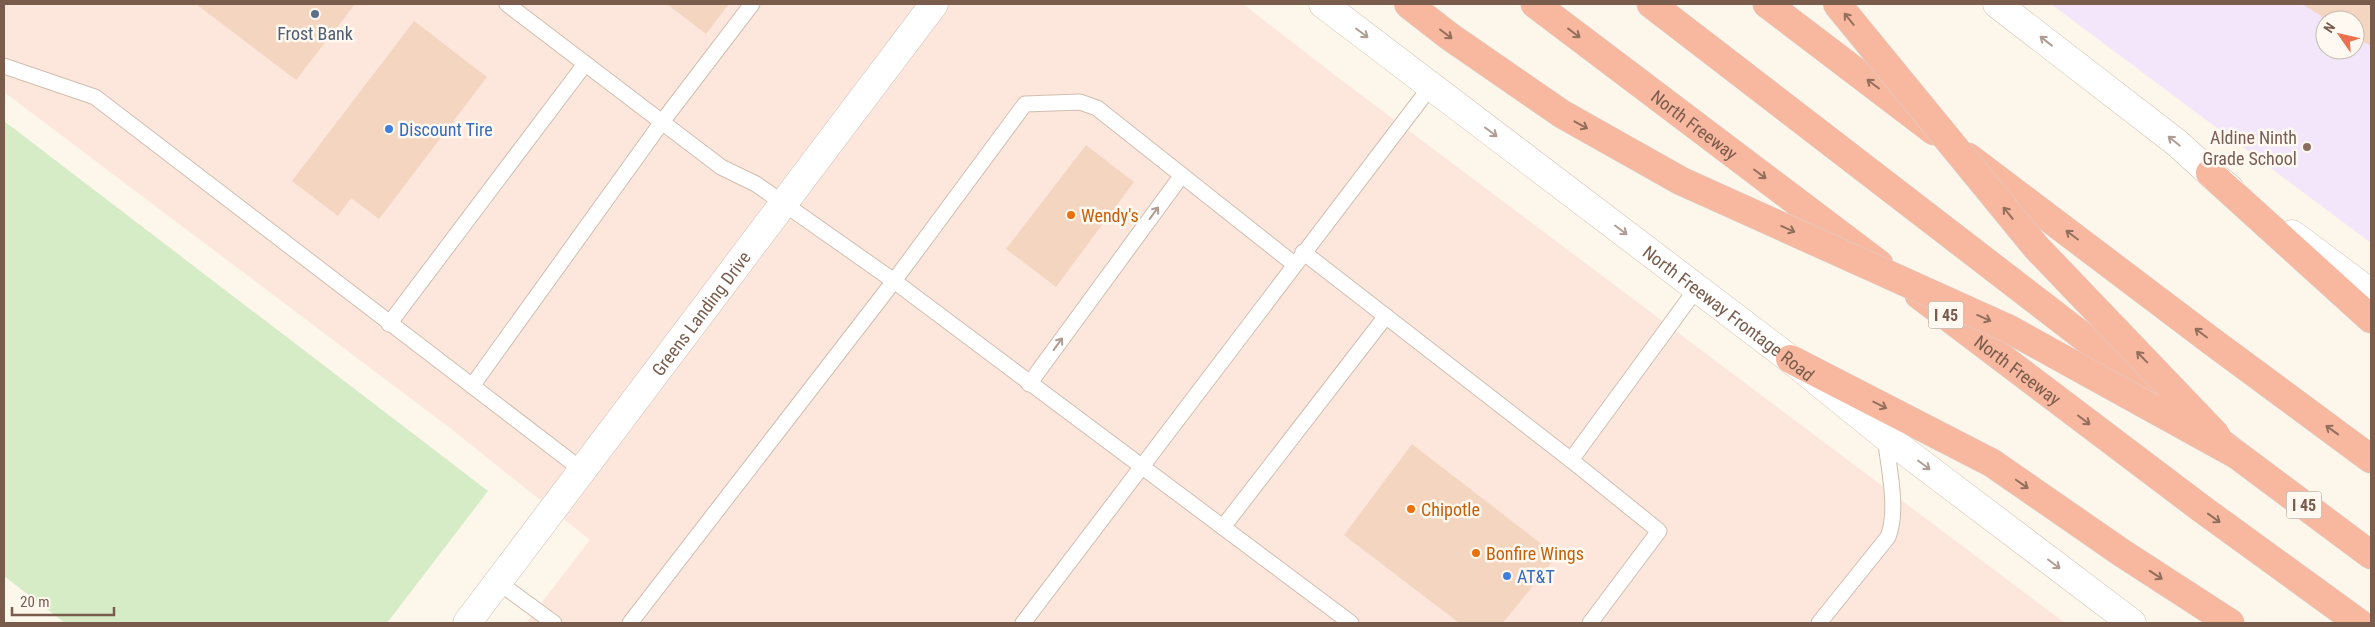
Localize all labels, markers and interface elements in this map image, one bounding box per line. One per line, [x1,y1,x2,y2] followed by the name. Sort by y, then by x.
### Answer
[309,8,321,20] marker: Frost Bank
[2315,10,2365,60] north arrow
[1844,13,1855,26] one-way arrow
[2320,20,2338,36] text: N
[277,23,353,44] place label: Frost Bank
[1355,28,1368,39] one-way arrow
[1567,28,1581,38] one-way arrow
[1439,29,1453,39] one-way arrow
[2040,36,2053,47] one-way arrow
[1866,79,1880,89] one-way arrow
[1647,85,1742,164] street label: North Freeway
[399,119,493,140] place label: Discount Tire
[1573,120,1587,130] one-way arrow
[383,123,395,135] marker: Discount Tire
[1484,127,1498,137] one-way arrow
[2203,127,2297,169] place label: Aldine Ninth Grade School
[2168,135,2181,146] one-way arrow
[2301,141,2313,153] marker: Aldine Ninth Grade School
[1753,168,1766,179] one-way arrow
[1081,205,1139,226] place label: Wendy's
[1149,206,1159,220] one-way arrow
[2002,206,2013,219] one-way arrow
[1065,209,1077,221] marker: Wendy's
[1614,225,1627,236] one-way arrow
[1780,225,1795,234] one-way arrow
[2065,230,2079,240] one-way arrow
[1639,241,1819,385] street label: North Freeway Frontage Road
[647,247,754,380] street label: Greens Landing Drive
[1928,302,1964,328] road number: I 45
[1976,313,1991,323] one-way arrow
[2195,328,2208,339] one-way arrow
[1971,330,2066,409] street label: North Freeway
[1053,337,1063,351] one-way arrow
[2136,351,2148,364] one-way arrow
[1872,401,1887,410] one-way arrow
[2077,414,2090,425] one-way arrow
[2325,425,2339,435] one-way arrow
[1917,460,1930,471] one-way arrow
[2015,479,2029,489] one-way arrow
[2286,492,2322,518] road number: I 45
[1421,499,1480,520] place label: Chipotle
[1405,503,1417,515] marker: Chipotle
[2207,512,2220,523] one-way arrow
[1486,543,1584,564] place label: Bonfire Wings
[1470,547,1482,559] marker: Bonfire Wings
[2047,558,2060,569] one-way arrow
[1517,566,1555,587] place label: AT&T
[1501,570,1513,582] marker: AT&T
[2149,571,2163,581] one-way arrow
[12,584,115,616] scale bar
[20,593,50,611] text: 20 m

